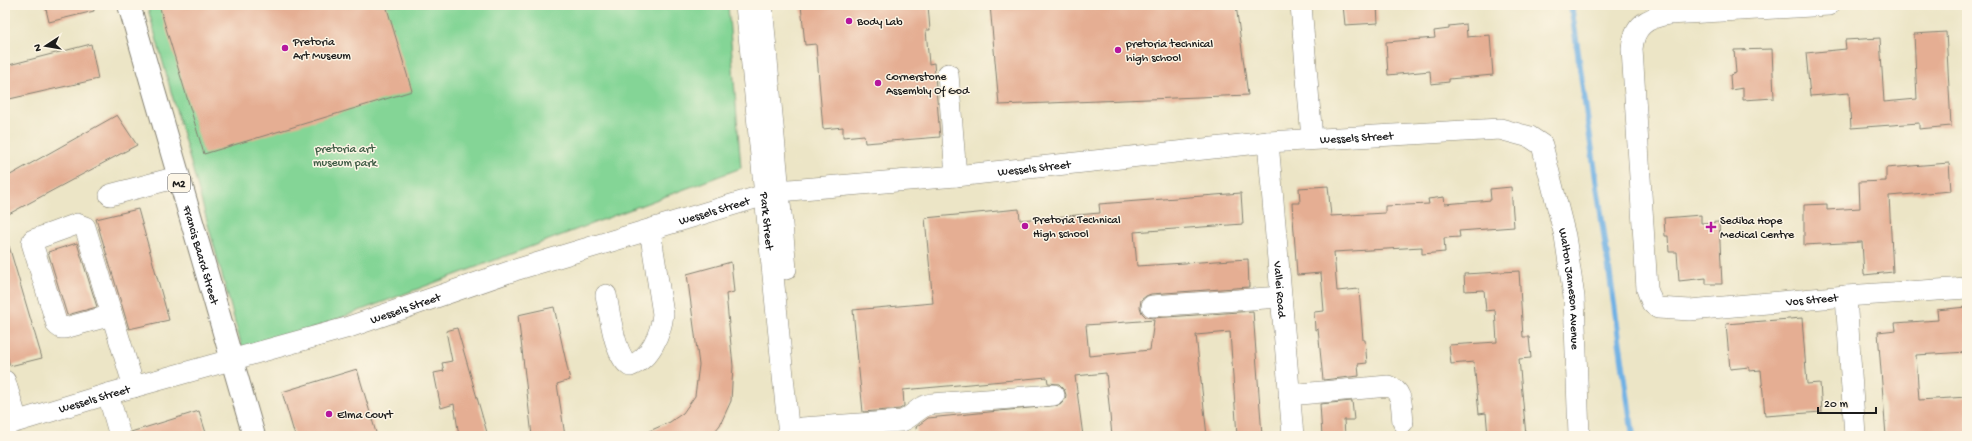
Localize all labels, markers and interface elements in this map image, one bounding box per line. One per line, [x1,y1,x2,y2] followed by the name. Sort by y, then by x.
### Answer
[844,16,854,26] marker: Body Lab
[856,16,903,30] place label: Body Lab
[26,26,66,66] north arrow
[292,36,351,64] place label: Pretoria Art Museum
[1125,38,1213,66] place label: pretoria technical high school
[32,43,45,52] text: N
[280,43,290,53] marker: Pretoria Art Museum
[1113,45,1123,55] marker: pretoria technical high school
[886,71,970,99] place label: Cornerstone Assembly Of God
[873,78,883,88] marker: Cornerstone Assembly Of God
[1320,130,1395,148] street label: Wessels Street
[313,143,379,171] park label: pretoria art museum park
[997,158,1073,180] street label: Wessels Street
[168,174,190,192] road number: M2
[756,191,775,252] street label: Park Street
[677,195,753,229] street label: Wessels Street
[178,203,221,307] street label: Francis Baard Street
[1032,214,1121,242] place label: Pretoria Technical High school
[1720,215,1795,243] place label: Sediba Hope Medical Centre
[1020,221,1030,231] marker: Pretoria Technical High school
[1705,221,1717,233] marker: Sediba Hope Medical Centre
[1554,227,1581,351] street label: Walton Jameson Avenue
[1269,260,1288,319] street label: Vallei Road
[369,291,444,328] street label: Wessels Street
[1784,292,1840,310] street label: Vos Street
[57,383,133,417] street label: Wessels Street
[1818,389,1876,415] scale bar
[1824,398,1849,412] text: 20 m
[324,409,334,419] marker: Elma Court
[337,409,394,423] place label: Elma Court

